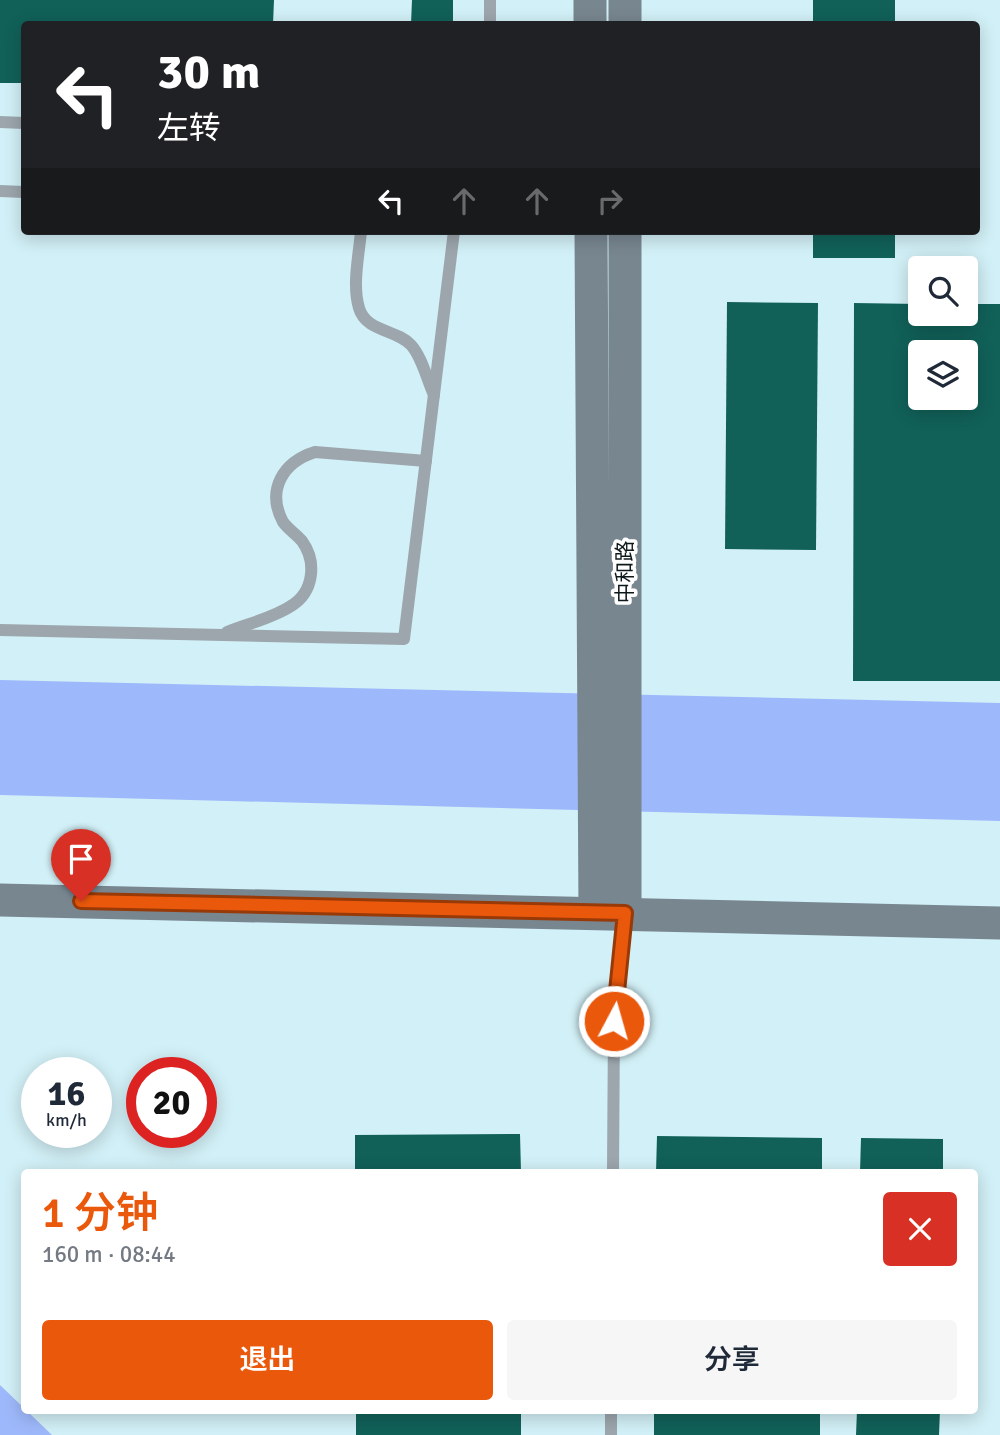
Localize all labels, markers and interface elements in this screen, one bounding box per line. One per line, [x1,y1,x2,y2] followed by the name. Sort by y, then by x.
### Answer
[157,42,260,102] text: 30 m
[42,49,133,140] icon: left
[157,109,221,148] text: 左转
[372,182,410,220] icon: left
[445,182,483,220] icon: ahead
[518,182,556,220] icon: ahead
[591,182,629,220] icon: right
[908,256,978,410] map controls
[908,256,978,326] button: search
[908,340,978,410] button: layers
[612,541,638,604] street label: 中和路
[51,829,111,901] pin
[62,840,100,878] icon: arrive
[577,984,651,1058] position arrow
[126,1057,217,1148] speed limit sign: 20
[48,1072,85,1115] text: 16
[46,1109,87,1131] text: km/h
[42,1188,158,1239] text: 1 分钟
[883,1192,957,1266] button: close
[42,1240,176,1269] text: 160 m · 08:44
[42,1320,493,1400] button: 退出
[507,1320,957,1400] button: 分享

